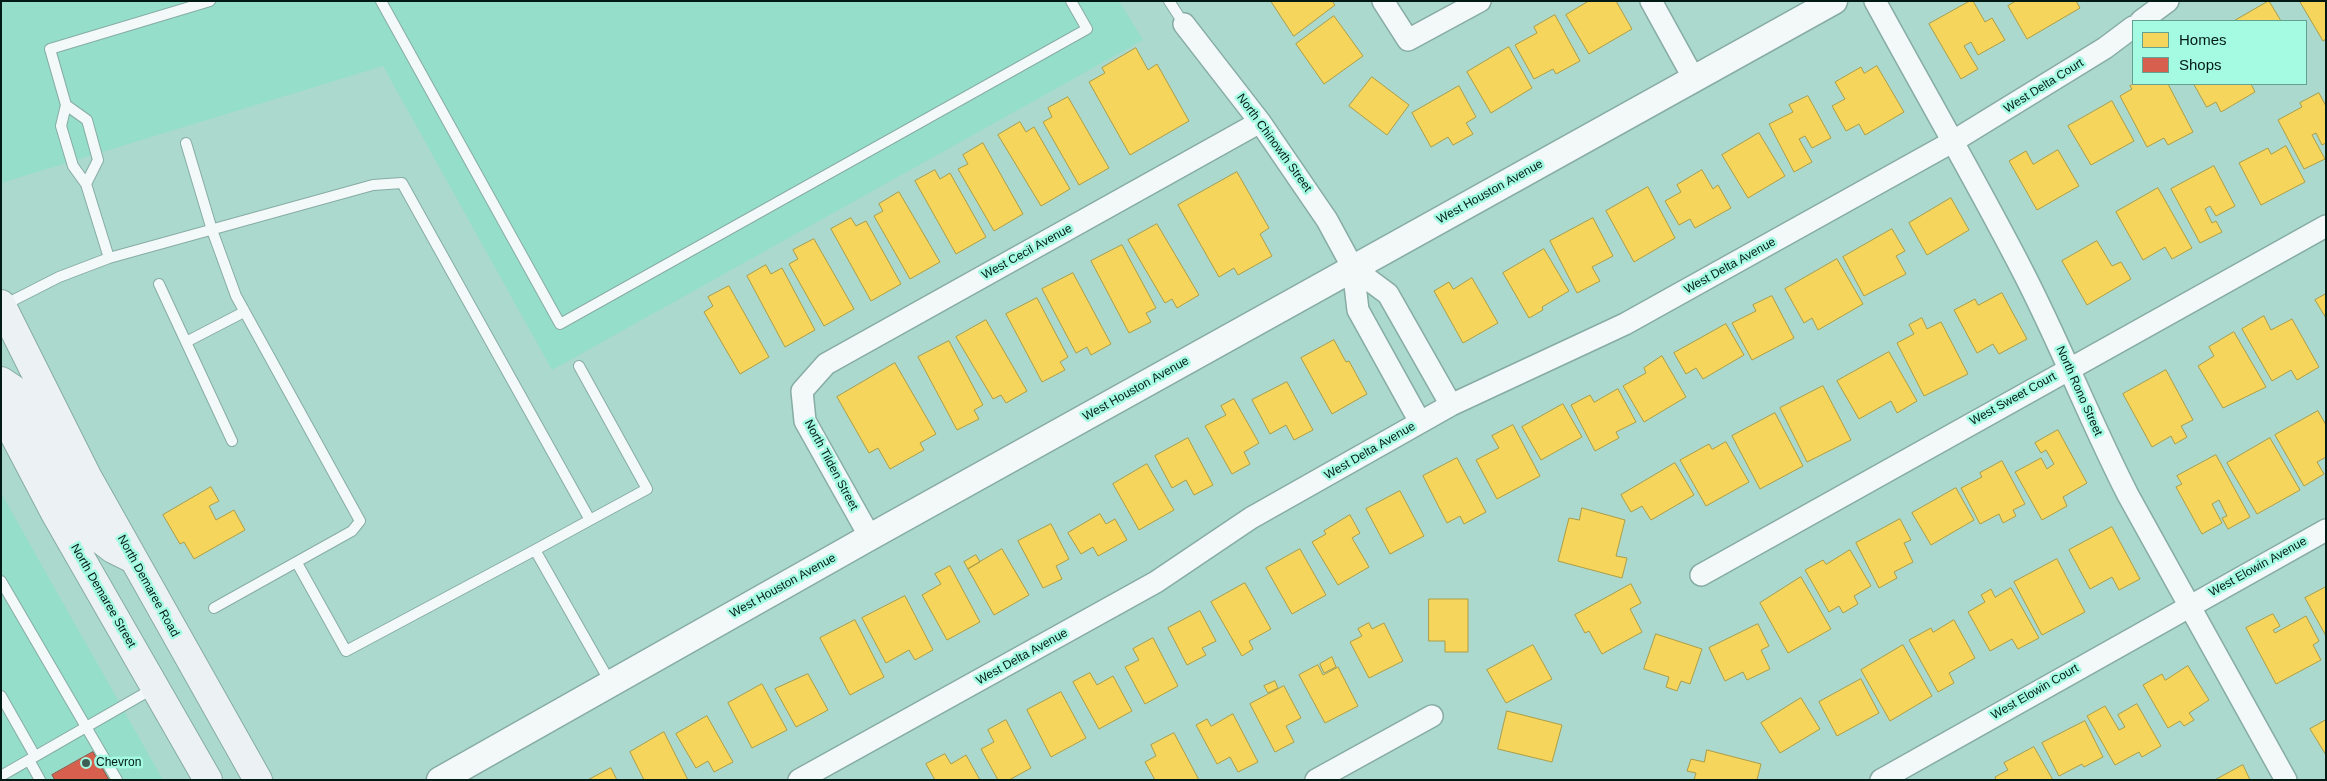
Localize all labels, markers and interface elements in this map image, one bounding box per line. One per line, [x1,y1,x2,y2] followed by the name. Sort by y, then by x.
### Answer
[2132,20,2307,85] legend
[2179,31,2227,48] text: Homes
[2002,56,2086,116] street label: West Delta Court
[2179,56,2222,73] text: Shops
[1233,91,1315,195] street label: North Chinowth Street
[1434,157,1546,227] street label: West Houston Avenue
[979,221,1075,283] street label: West Cecil Avenue
[1682,235,1778,297] street label: West Delta Avenue
[2053,344,2105,438] street label: North Rono Street
[1080,354,1192,424] street label: West Houston Avenue
[1967,369,2059,429] street label: West Sweet Court
[801,417,861,513] street label: North Tilden Street
[1322,419,1418,483] street label: West Delta Avenue
[114,533,182,639] street label: North Demaree Road
[2207,534,2309,600] street label: West Elowin Avenue
[67,542,139,650] street label: North Demaree Street
[727,551,839,621] street label: West Houston Avenue
[974,626,1070,688] street label: West Delta Avenue
[1989,661,2081,723] street label: West Elowin Court
[96,756,141,770] place label: Chevron
[80,757,92,769] marker: Chevron

